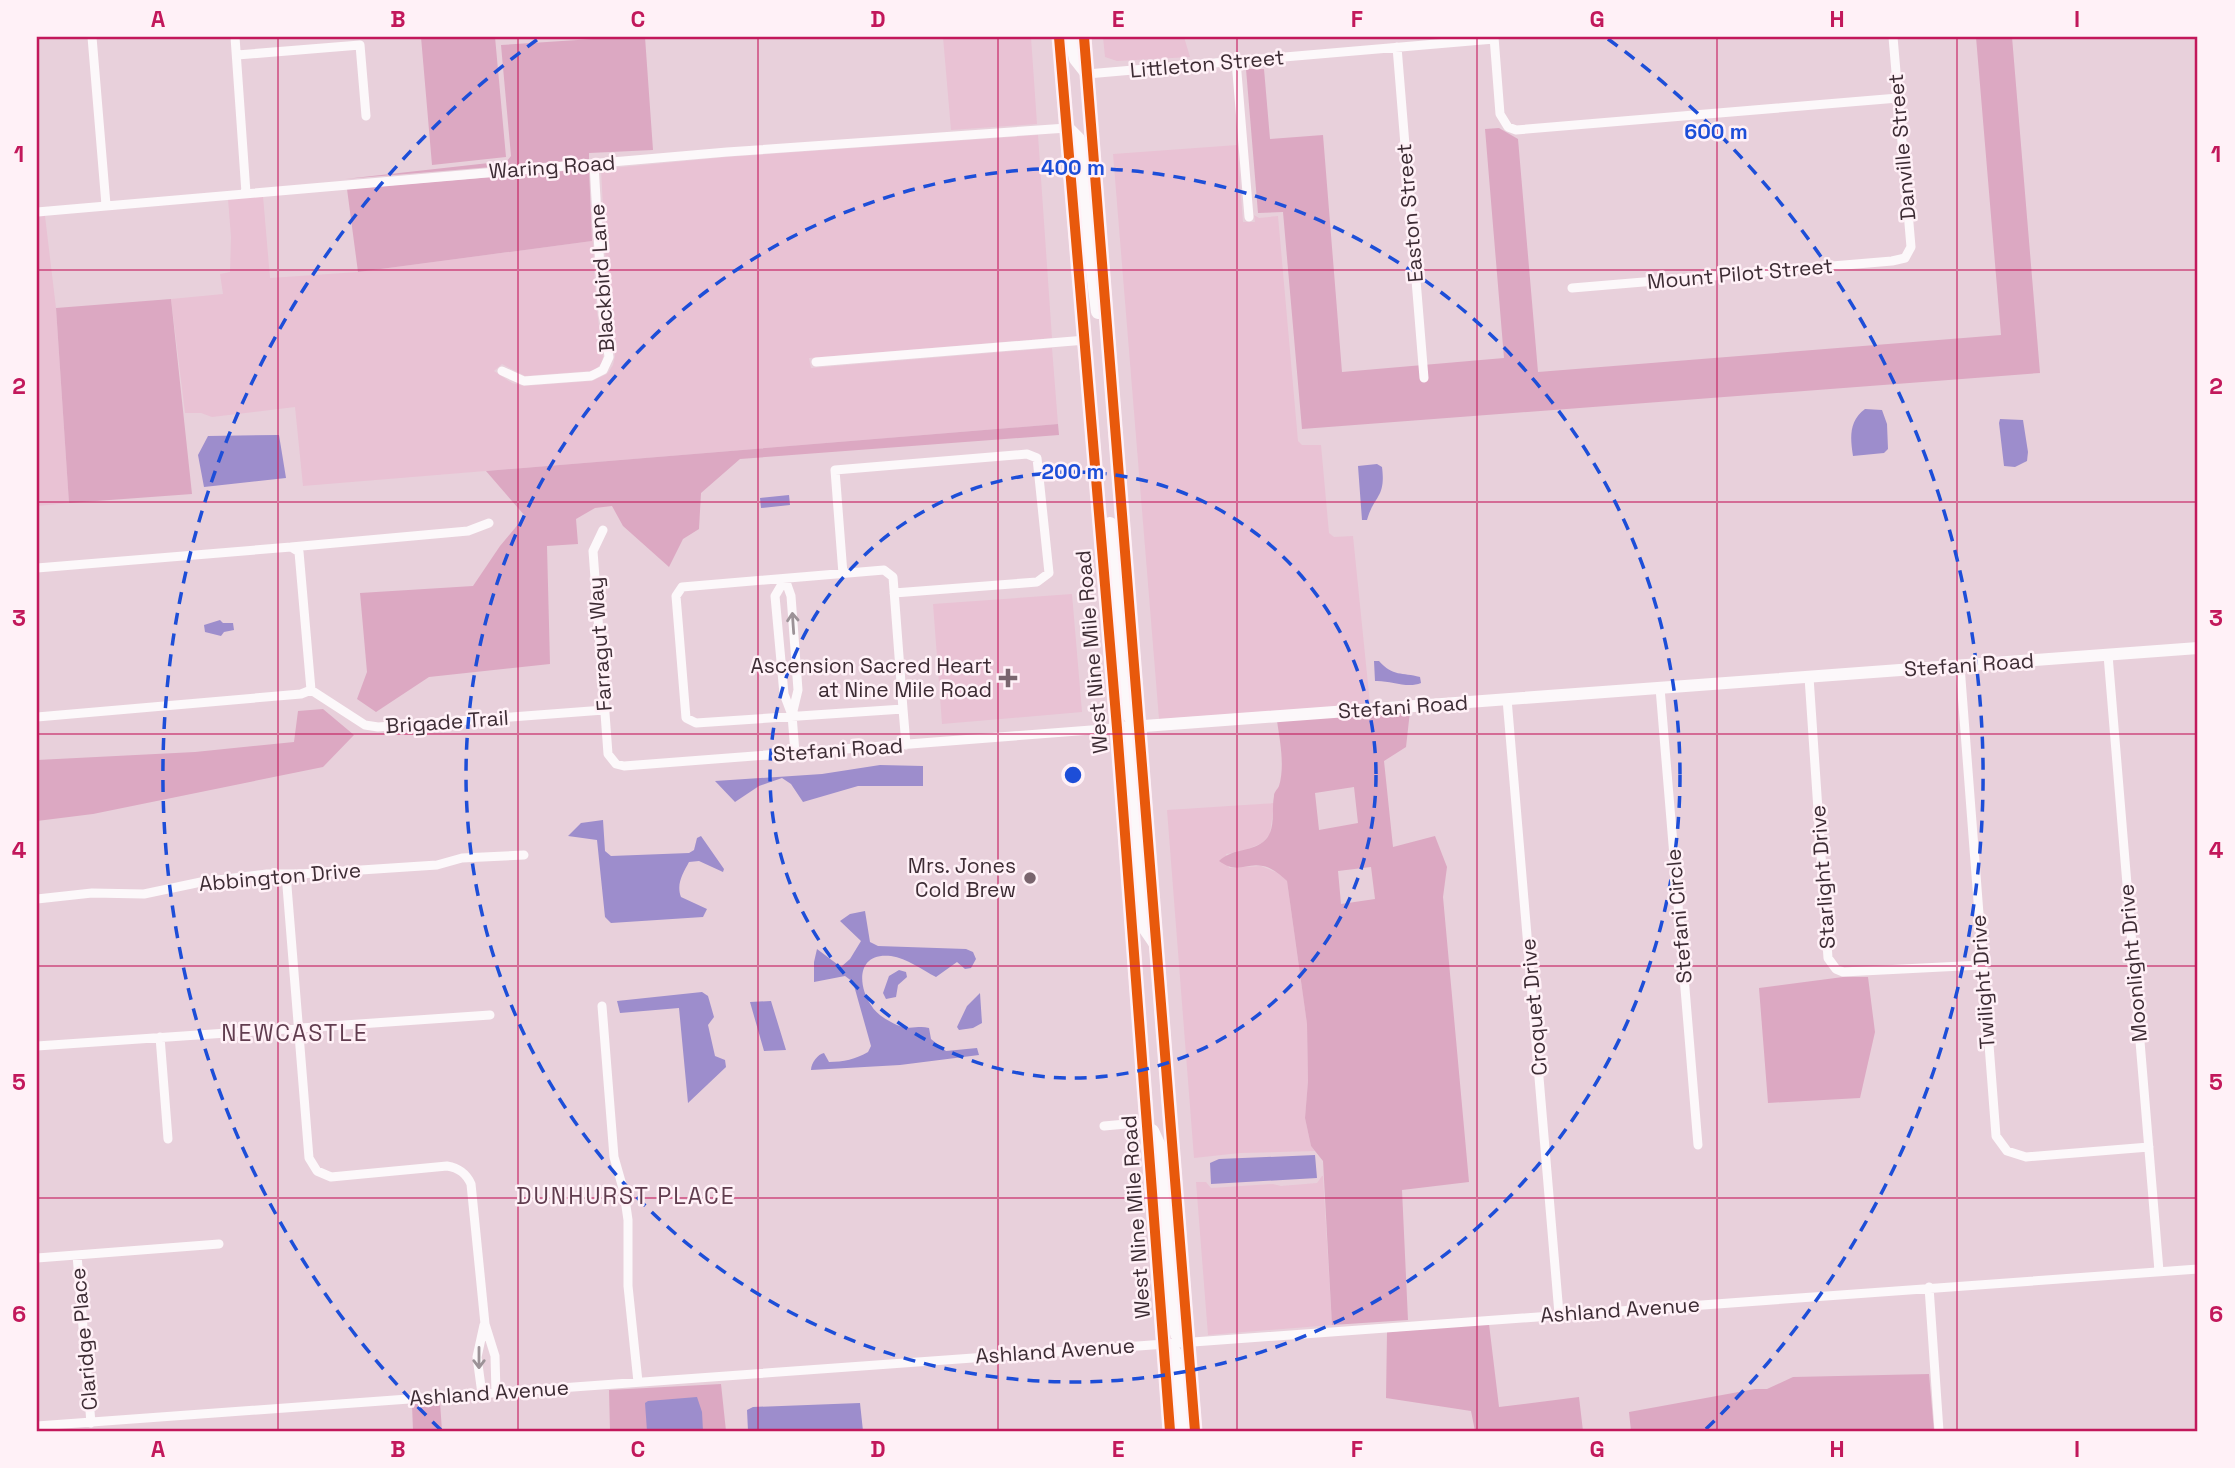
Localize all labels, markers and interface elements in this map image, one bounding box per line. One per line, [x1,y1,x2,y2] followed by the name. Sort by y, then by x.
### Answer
[151,4,166,34] text: A
[390,4,406,34] text: B
[631,4,645,34] text: C
[870,4,886,34] text: D
[1112,4,1124,34] text: E
[1351,4,1363,34] text: F
[1589,4,1605,34] text: G
[1829,4,1845,34] text: H
[2074,4,2080,34] text: I
[1129,43,1285,84] street label: Littleton Street
[1882,72,1921,222] street label: Danville Street
[1684,118,1748,145] text: 600 m
[14,139,24,169] text: 1
[2211,139,2221,169] text: 1
[1390,142,1429,284] street label: Easton Street
[488,149,616,184] street label: Waring Road
[1041,154,1105,181] text: 400 m
[583,203,620,353] street label: Blackbird Lane
[1646,252,1834,295] street label: Mount Pilot Street
[12,371,26,401] text: 2
[2209,371,2223,401] text: 2
[1042,458,1104,485] text: 200 m
[1069,549,1114,755] street label: West Nine Mile Road
[581,576,618,712] street label: Farragut Way
[12,603,26,633] text: 3
[2209,603,2223,633] text: 3
[786,613,799,635] one-way arrow
[1903,646,2035,683] street label: Stefani Road
[750,652,992,703] place label: Ascension Sacred Heart at Nine Mile Road
[998,668,1018,688] marker: Ascension Sacred Heart at Nine Mile Road
[1337,688,1469,725] street label: Stefani Road
[384,704,510,739] street label: Brigade Trail
[772,731,904,768] street label: Stefani Road
[1061,763,1085,787] centre of rings
[1804,804,1841,950] street label: Starlight Drive
[12,835,27,865] text: 4
[2209,835,2224,865] text: 4
[1659,848,1698,984] street label: Stefani Circle
[908,852,1016,903] place label: Mrs. Jones Cold Brew
[198,856,362,897] street label: Abbington Drive
[1022,870,1038,886] marker: Mrs. Jones Cold Brew
[2112,883,2153,1043] street label: Moonlight Drive
[1964,914,2001,1050] street label: Twilight Drive
[1514,937,1553,1077] street label: Croquet Drive
[221,1018,369,1048] district label: NEWCASTLE
[12,1067,26,1097] text: 5
[2209,1067,2223,1097] text: 5
[1115,1114,1156,1320] street label: West Nine Mile Road
[516,1181,736,1211] district label: DUNHURST PLACE
[64,1267,103,1412] street label: Claridge Place
[1539,1290,1701,1329] street label: Ashland Avenue
[12,1299,26,1329] text: 6
[2209,1299,2223,1329] text: 6
[974,1331,1136,1370] street label: Ashland Avenue
[472,1346,486,1369] one-way arrow
[408,1373,570,1412] street label: Ashland Avenue
[151,1434,166,1464] text: A
[390,1434,406,1464] text: B
[631,1434,645,1464] text: C
[870,1434,886,1464] text: D
[1112,1434,1124,1464] text: E
[1351,1434,1363,1464] text: F
[1589,1434,1605,1464] text: G
[1829,1434,1845,1464] text: H
[2074,1434,2080,1464] text: I

